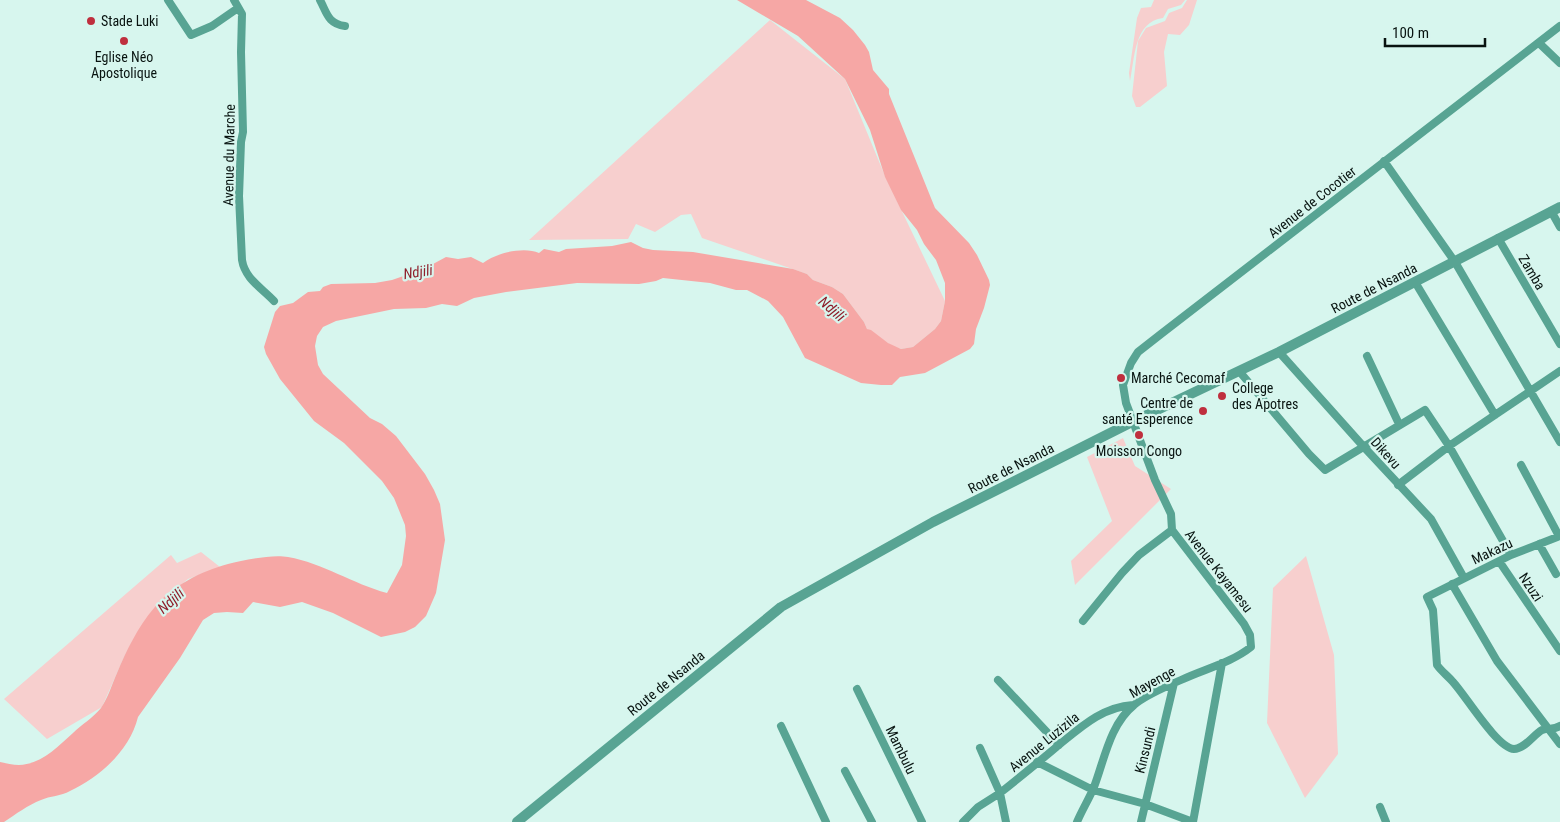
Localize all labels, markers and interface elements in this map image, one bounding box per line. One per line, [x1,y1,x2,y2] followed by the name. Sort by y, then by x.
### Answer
[101,13,158,29] place label: Stade Luki
[85,15,97,27] marker: Stade Luki
[1385,15,1485,47] scale bar
[1392,24,1429,42] text: 100 m
[118,35,130,47] marker: Eglise Néo Apostolique
[91,49,158,81] place label: Eglise Néo Apostolique
[220,104,238,206] street label: Avenue du Marche
[1265,163,1359,241] street label: Avenue de Cocotier
[1515,252,1549,292] street label: Zamba
[1328,260,1420,316] street label: Route de Nsanda
[402,261,435,283] water label: Ndjili
[815,293,850,326] water label: Ndjili
[1131,370,1226,386] place label: Marché Cecomaf
[1115,372,1127,384] marker: Marché Cecomaf
[1232,380,1298,412] place label: College des Apotres
[1216,390,1228,402] marker: College des Apotres
[1102,395,1193,427] place label: Centre de santé Esperence
[1197,405,1209,417] marker: Centre de santé Esperence
[1133,429,1145,441] marker: Moisson Congo
[1368,434,1404,472] street label: Dikevu
[965,440,1057,496] street label: Route de Nsanda
[1096,443,1182,459] place label: Moisson Congo
[1182,526,1256,616] street label: Avenue Kayamesu
[1469,535,1515,567] street label: Makazu
[1516,570,1546,604] street label: Nzuzi
[154,584,188,618] water label: Ndjili
[624,647,708,719] street label: Route de Nsanda
[1126,663,1178,701] street label: Mayenge
[1006,709,1082,775] street label: Avenue Luzizila
[883,723,919,777] street label: Mambulu
[1131,725,1159,775] street label: Kinsundi

